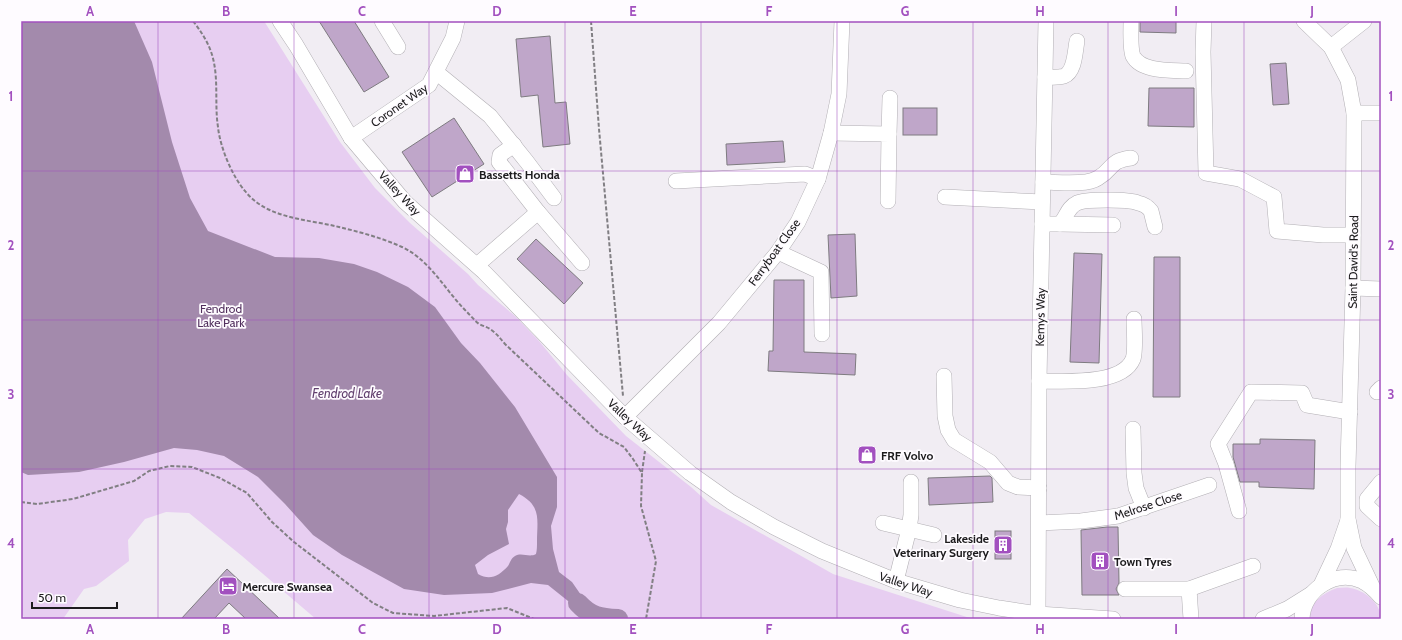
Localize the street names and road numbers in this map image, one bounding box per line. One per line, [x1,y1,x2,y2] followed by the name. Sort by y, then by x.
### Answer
[368,80,430,130] street label: Coronet Way
[376,168,424,218] street label: Valley Way
[1345,215,1361,309] street label: Saint David's Road
[745,216,803,288] street label: Ferryboat Close
[1032,287,1048,347] street label: Kemys Way
[605,396,655,444] street label: Valley Way
[1112,487,1184,523] street label: Melrose Close
[877,568,935,600] street label: Valley Way

